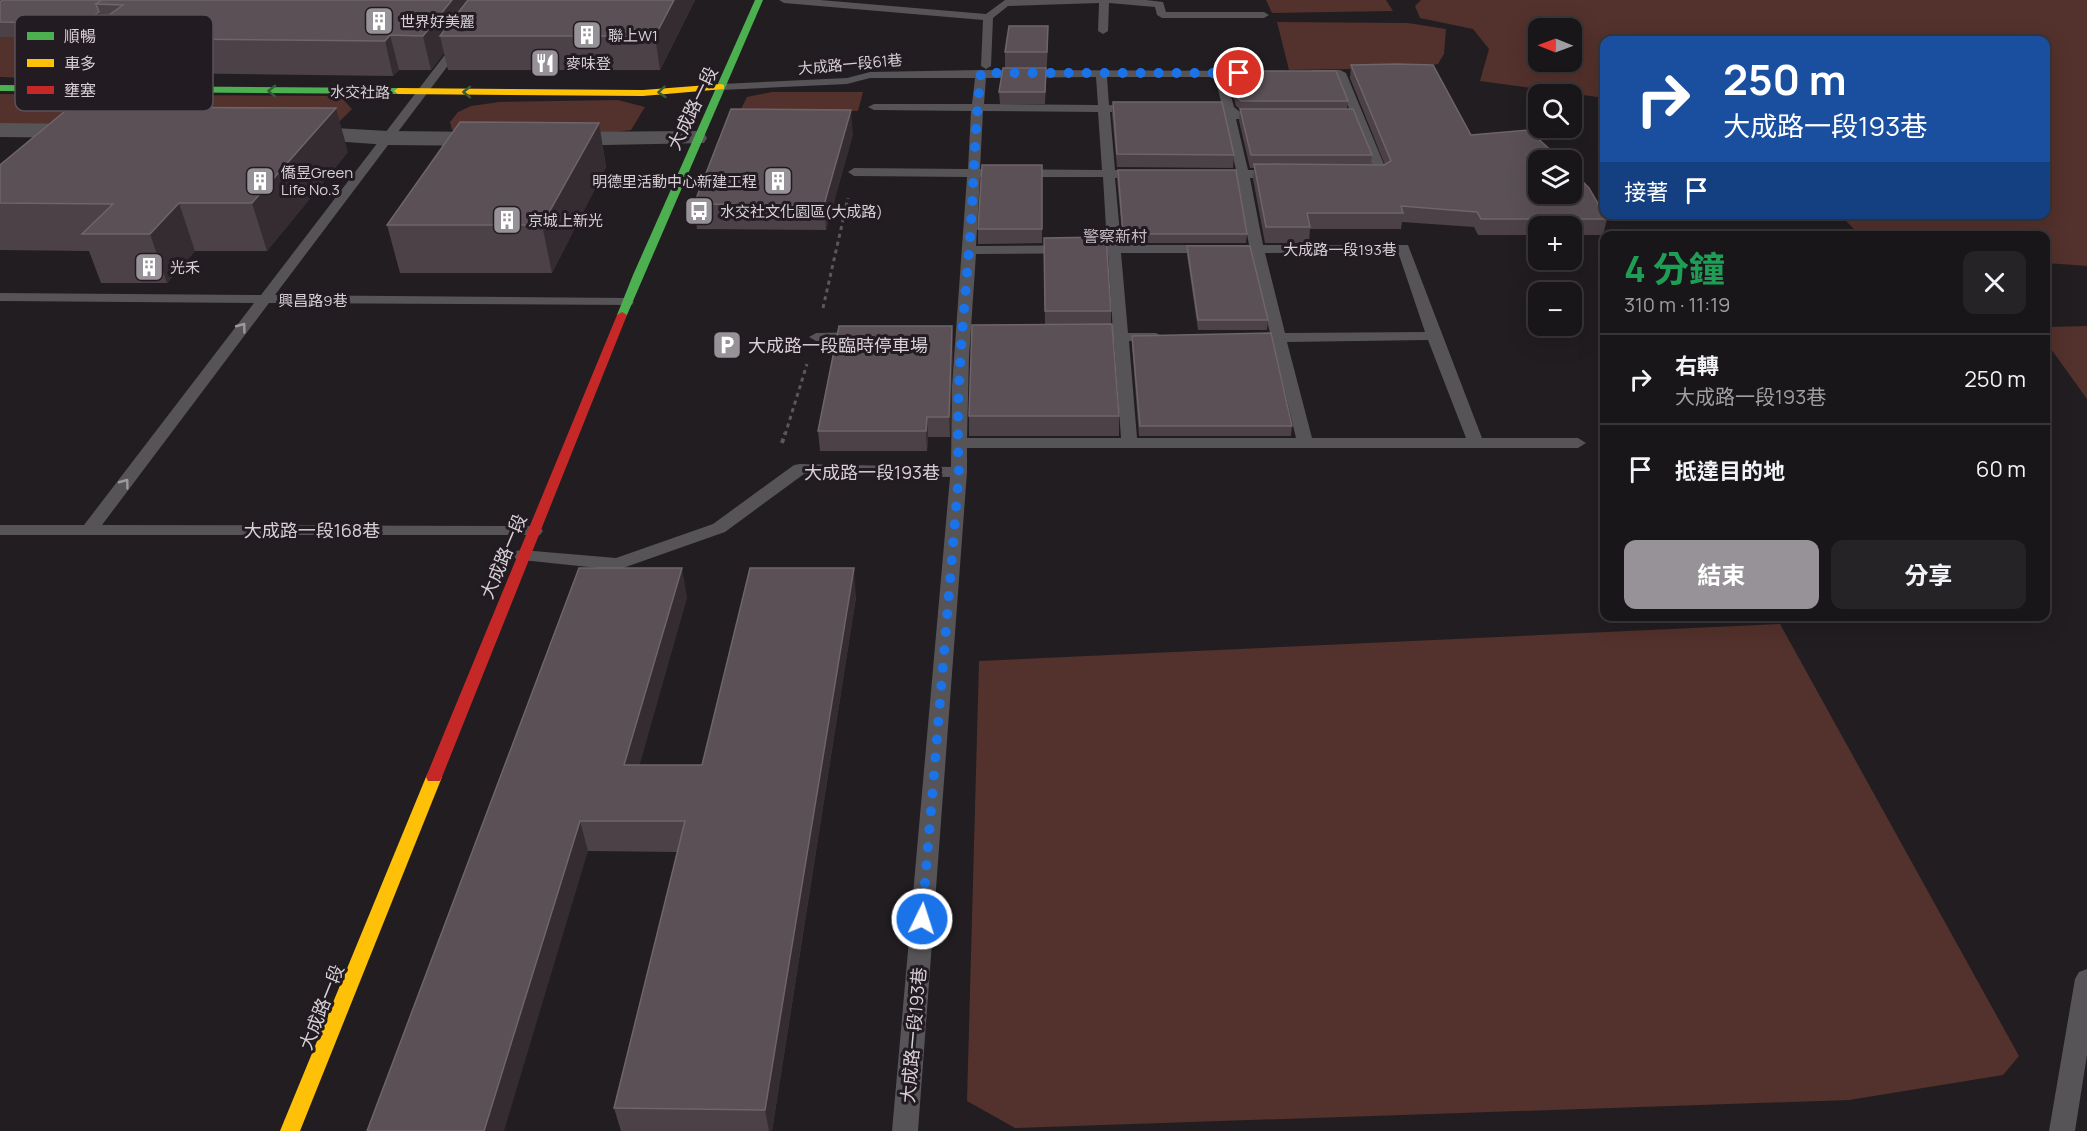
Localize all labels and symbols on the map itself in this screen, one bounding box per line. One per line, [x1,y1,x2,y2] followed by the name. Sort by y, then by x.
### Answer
[363,5,395,37] building icon: 世界好美麗
[400,11,475,32] place label: 世界好美麗
[15,15,213,111] legend
[1528,18,1582,72] north arrow
[571,19,603,51] building icon: 聯上W1
[64,25,96,47] text: 順暢
[608,25,658,46] place label: 聯上W1
[529,47,561,79] restaurant icon: 麥味登
[1213,47,1264,98] pin
[797,49,903,79] street label: 大成路一段61巷
[64,52,96,74] text: 車多
[566,53,611,74] place label: 麥味登
[661,62,723,154] street label: 大成路一段
[64,79,96,101] text: 壅塞
[330,81,390,103] street label: 水交社路
[268,85,277,97] one-way arrow
[658,85,667,98] one-way arrow
[463,86,472,98] one-way arrow
[281,162,353,200] place label: 僑昱Green Life No.3
[244,165,276,197] building icon: 僑昱Green Life No.3
[762,165,794,197] building icon: 明德里活動中心新建工程
[592,171,757,192] place label: 明德里活動中心新建工程
[683,195,715,227] bus stop icon: 水交社文化園區(大成路)
[720,201,883,222] place label: 水交社文化園區(大成路)
[491,204,523,236] building icon: 京城上新光
[528,210,603,231] place label: 京城上新光
[1083,225,1147,247] district label: 警察新村
[1283,239,1397,260] street label: 大成路一段193巷
[133,251,165,283] building icon: 光禾
[170,257,200,278] place label: 光禾
[278,290,348,311] street label: 興昌路9巷
[235,323,246,334] one-way arrow
[711,329,743,361] parking icon: 大成路一段臨時停車場
[748,333,928,357] place label: 大成路一段臨時停車場
[804,460,940,484] street label: 大成路一段193巷
[118,478,129,489] one-way arrow
[474,510,532,602] street label: 大成路一段
[244,518,380,542] street label: 大成路一段168巷
[890,887,954,951] position arrow
[293,961,349,1053] street label: 大成路一段
[895,966,931,1104] street label: 大成路一段193巷

